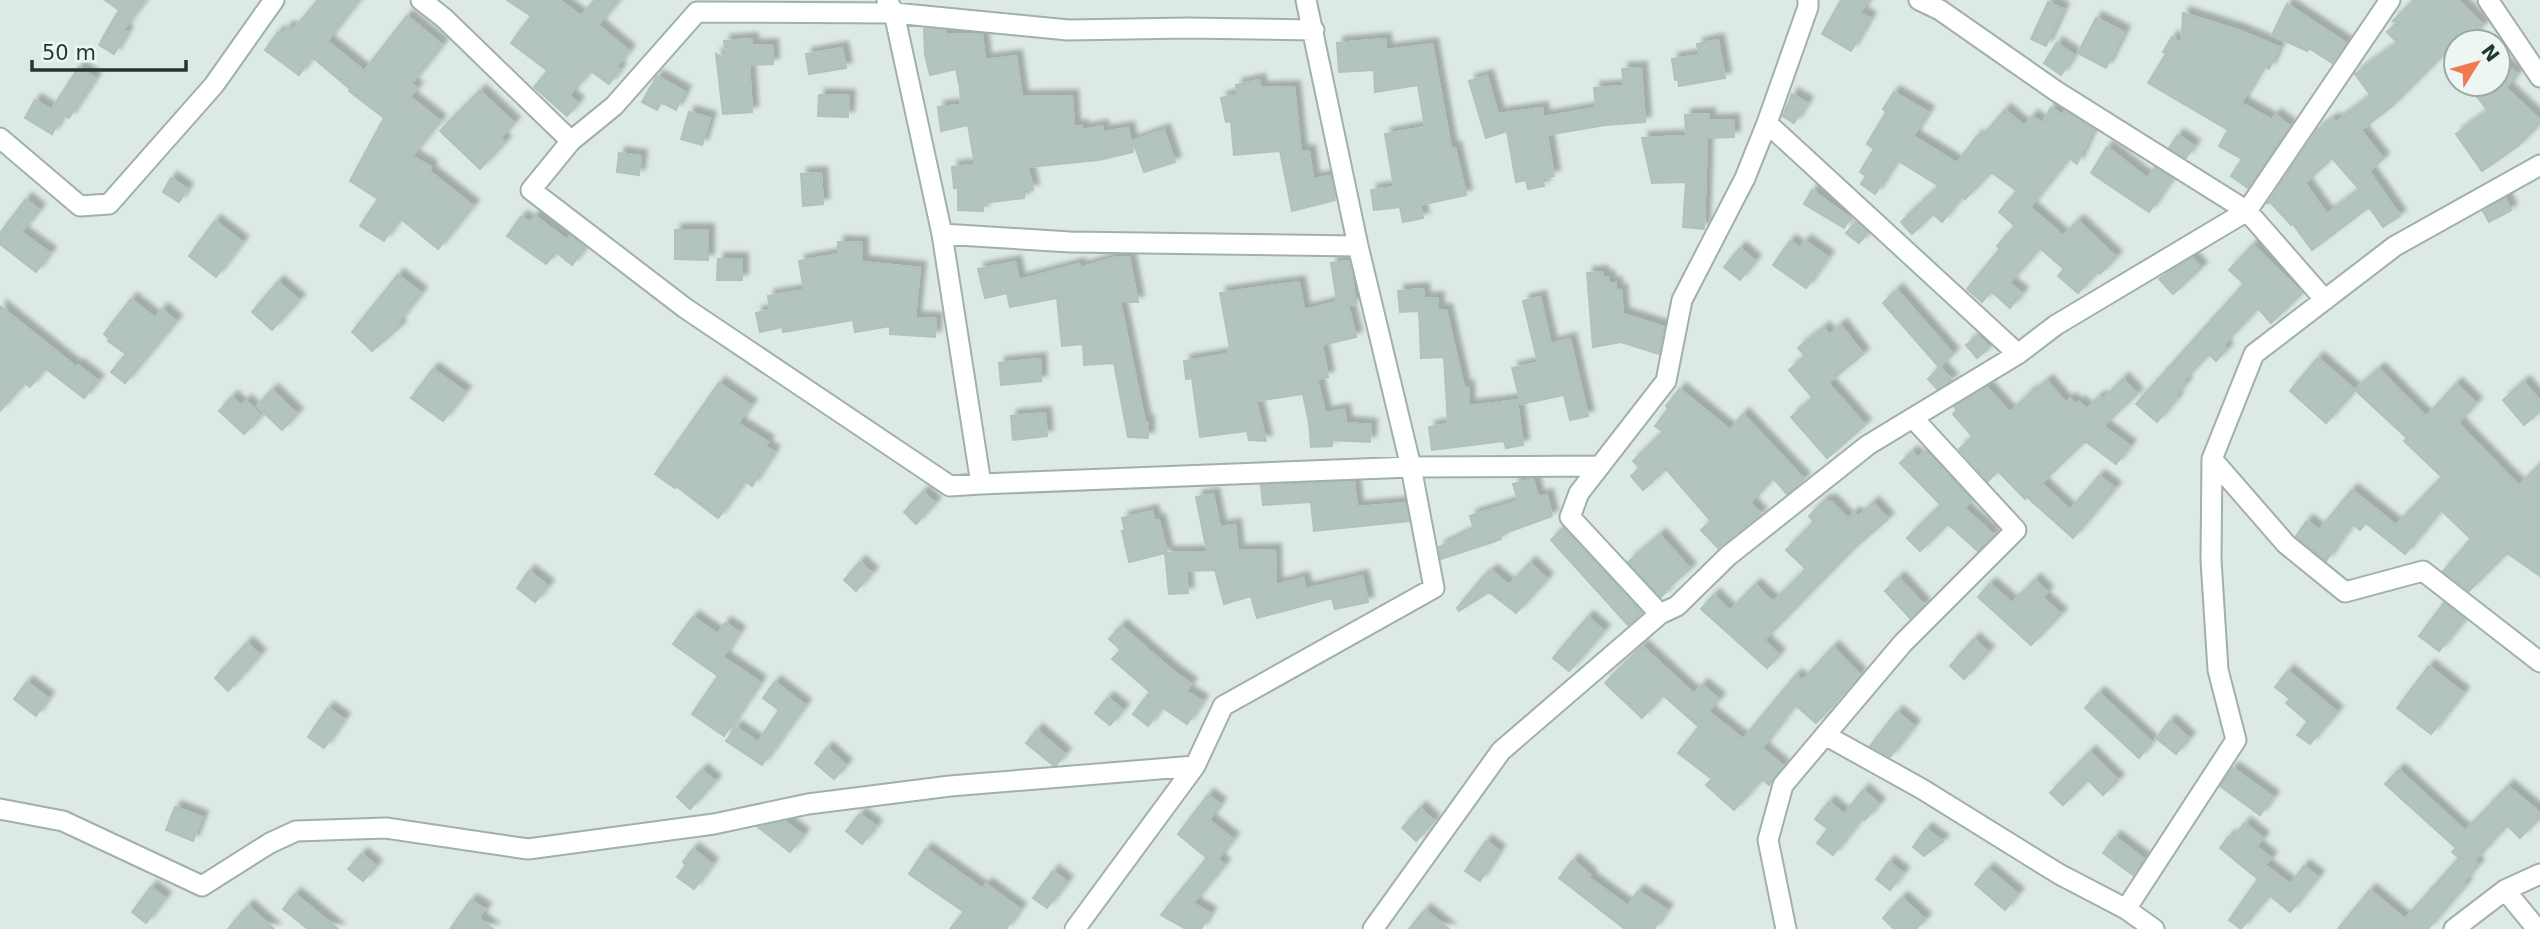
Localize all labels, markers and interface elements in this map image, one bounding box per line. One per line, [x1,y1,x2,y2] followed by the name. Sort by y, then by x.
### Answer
[32,28,186,72] scale bar
[2442,28,2512,98] north arrow
[2477,40,2504,66] text: N
[42,41,96,65] text: 50 m

